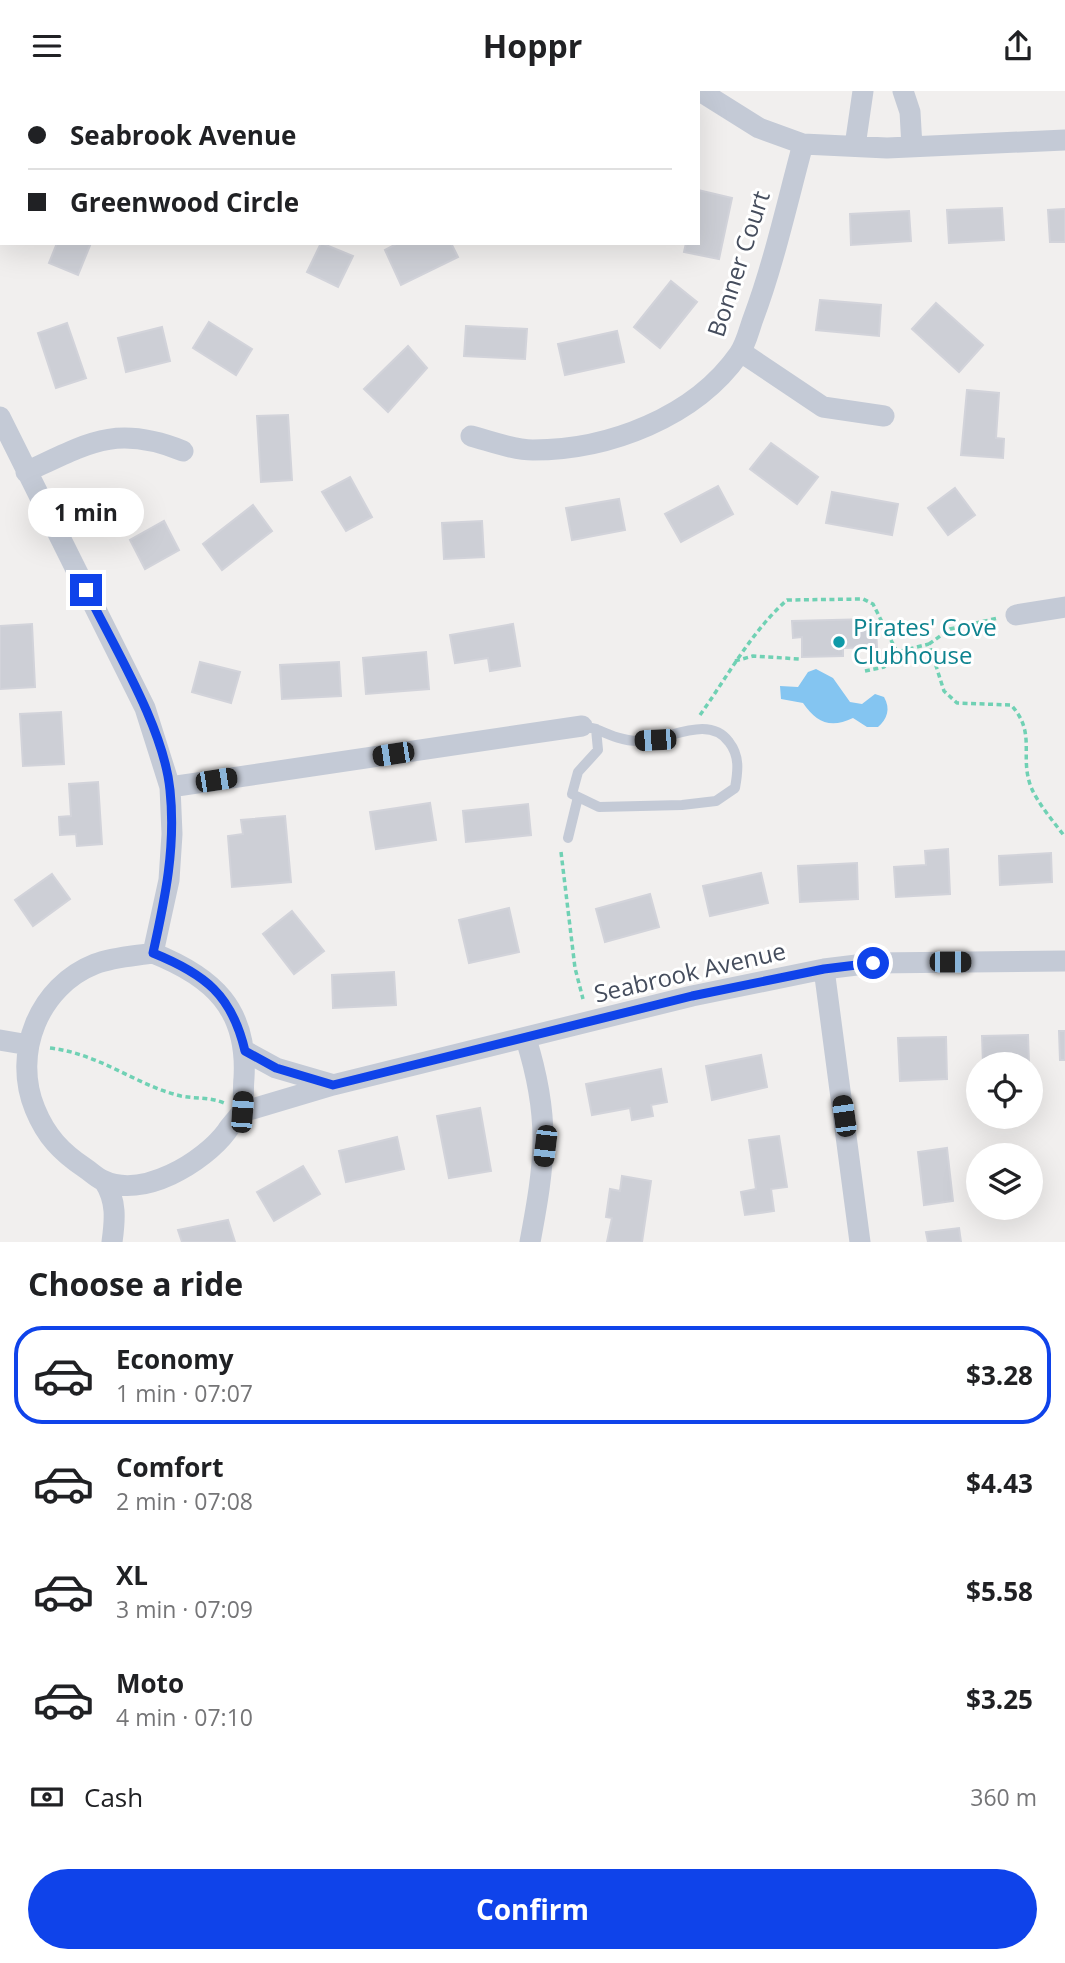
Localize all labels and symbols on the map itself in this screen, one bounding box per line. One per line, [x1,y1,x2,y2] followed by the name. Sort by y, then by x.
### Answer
[698,186,777,341] street label: Bonner Court
[28,489,144,538] callout: 1 min
[70,574,102,606] route end
[853,610,997,671] place label: Pirates' Cove Clubhouse
[831,634,847,650] marker: Pirates' Cove Clubhouse
[634,728,677,752] car
[371,740,416,768] car
[194,766,239,794] car
[591,933,789,1010] street label: Seabrook Avenue
[857,947,889,979] route start
[930,952,972,973] car
[231,1090,254,1134] car
[831,1094,858,1138] car
[533,1124,558,1168] car

